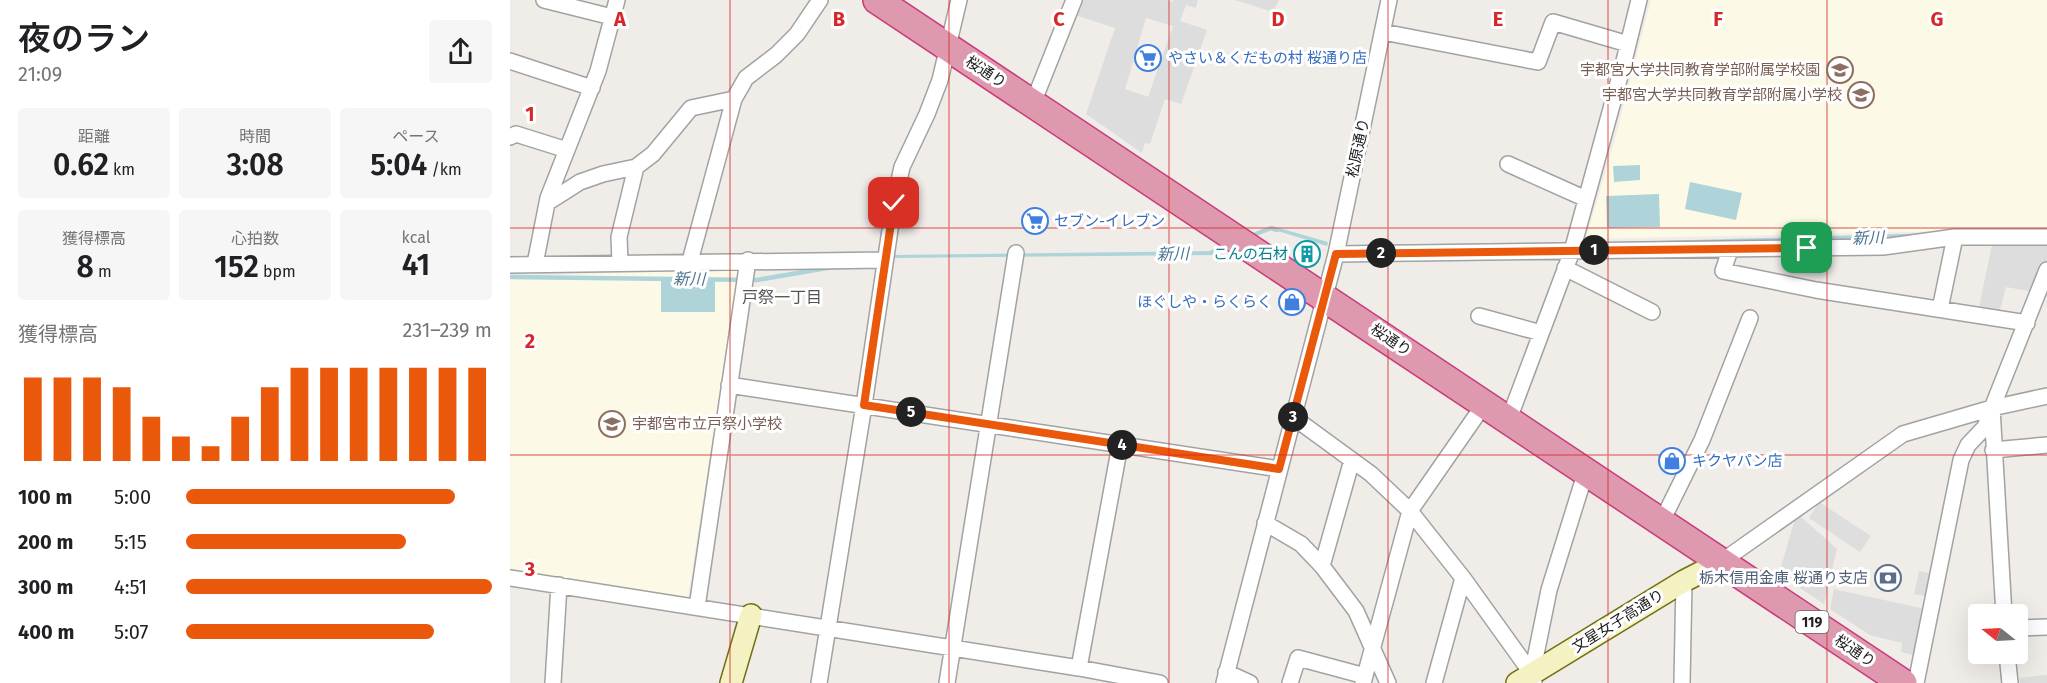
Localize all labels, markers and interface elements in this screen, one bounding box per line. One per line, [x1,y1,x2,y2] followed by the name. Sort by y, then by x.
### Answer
[613,7,627,31] text: A
[833,7,845,31] text: B
[1053,7,1065,31] text: C
[1271,7,1285,31] text: D
[1493,7,1503,31] text: E
[1713,7,1723,31] text: F
[1931,7,1943,31] text: G
[18,19,150,59] text: 夜のラン
[429,20,492,83] button: share
[1133,43,1163,73] supermarket icon: やさい＆くだもの村 桜通り店
[1168,49,1367,67] place label: やさい＆くだもの村 桜通り店
[962,52,1010,92] street label: 桜通り
[1825,55,1855,85] school or university icon: 宇都宮大学共同教育学部附属学校園
[1580,61,1820,79] place label: 宇都宮大学共同教育学部附属学校園
[18,62,62,86] text: 21:09
[1846,80,1876,110] school or university icon: 宇都宮大学共同教育学部附属小学校
[1602,86,1842,104] place label: 宇都宮大学共同教育学部附属小学校
[525,102,535,126] text: 1
[1343,117,1373,179] street label: 松原通り
[78,127,110,146] text: 距離
[239,127,271,146] text: 時間
[392,127,440,146] text: ペース
[53,147,109,183] text: 0.62
[226,147,284,183] text: 3:08
[370,147,427,183] text: 5:04
[109,160,135,179] text: km
[427,160,462,179] text: /km
[868,177,919,228] pin
[877,186,910,219] icon: check
[1020,206,1050,236] supermarket icon: セブン-イレブン
[1054,212,1165,230] place label: セブン-イレブン
[1781,222,1832,273] pin
[402,228,430,247] text: kcal
[1852,228,1886,248] water label: 新川
[62,229,126,248] text: 獲得標高
[231,229,279,248] text: 心拍数
[1790,231,1823,264] icon: arrive
[1579,235,1609,265] pin: 1
[1366,238,1396,268] pin: 2
[1292,239,1322,269] building icon: こんの石材
[1590,240,1598,259] text: 1
[1377,243,1385,262] text: 2
[1157,244,1191,264] water label: 新川
[1213,245,1288,263] place label: こんの石材
[402,247,430,283] text: 41
[76,249,94,285] text: 8
[214,249,259,285] text: 152
[94,262,112,281] text: m
[259,262,296,281] text: bpm
[673,269,707,289] water label: 新川
[1277,287,1307,317] shop icon: ほぐしや・らくらく
[742,288,822,307] district label: 戸祭一丁目
[1137,293,1272,311] place label: ほぐしや・らくらく
[402,318,492,342] text: 231–239 m
[1367,320,1415,360] street label: 桜通り
[18,322,98,346] text: 獲得標高
[525,329,535,353] text: 2
[896,397,926,427] pin: 5
[907,402,915,421] text: 5
[1278,402,1308,432] pin: 3
[1289,407,1297,426] text: 3
[597,409,627,439] school or university icon: 宇都宮市立戸祭小学校
[632,415,782,433] place label: 宇都宮市立戸祭小学校
[1107,430,1137,460] pin: 4
[1117,435,1127,454] text: 4
[1657,446,1687,476] shop icon: キクヤパン店
[1692,452,1782,470] place label: キクヤパン店
[18,485,72,509] text: 100 m
[114,485,151,509] text: 5:00
[18,530,73,554] text: 200 m
[114,530,147,554] text: 5:15
[524,557,535,581] text: 3
[1873,563,1903,593] bank icon: 栃木信用金庫 桜通り支店
[1699,569,1868,587] place label: 栃木信用金庫 桜通り支店
[18,575,73,599] text: 300 m
[114,575,147,599] text: 4:51
[1569,586,1667,656] street label: 文星女子高通り
[1968,604,2028,664] north arrow
[1968,604,2028,664] map controls
[1796,611,1828,633] road number: 119
[18,620,74,644] text: 400 m
[114,620,148,644] text: 5:07
[1831,631,1879,671] street label: 桜通り

